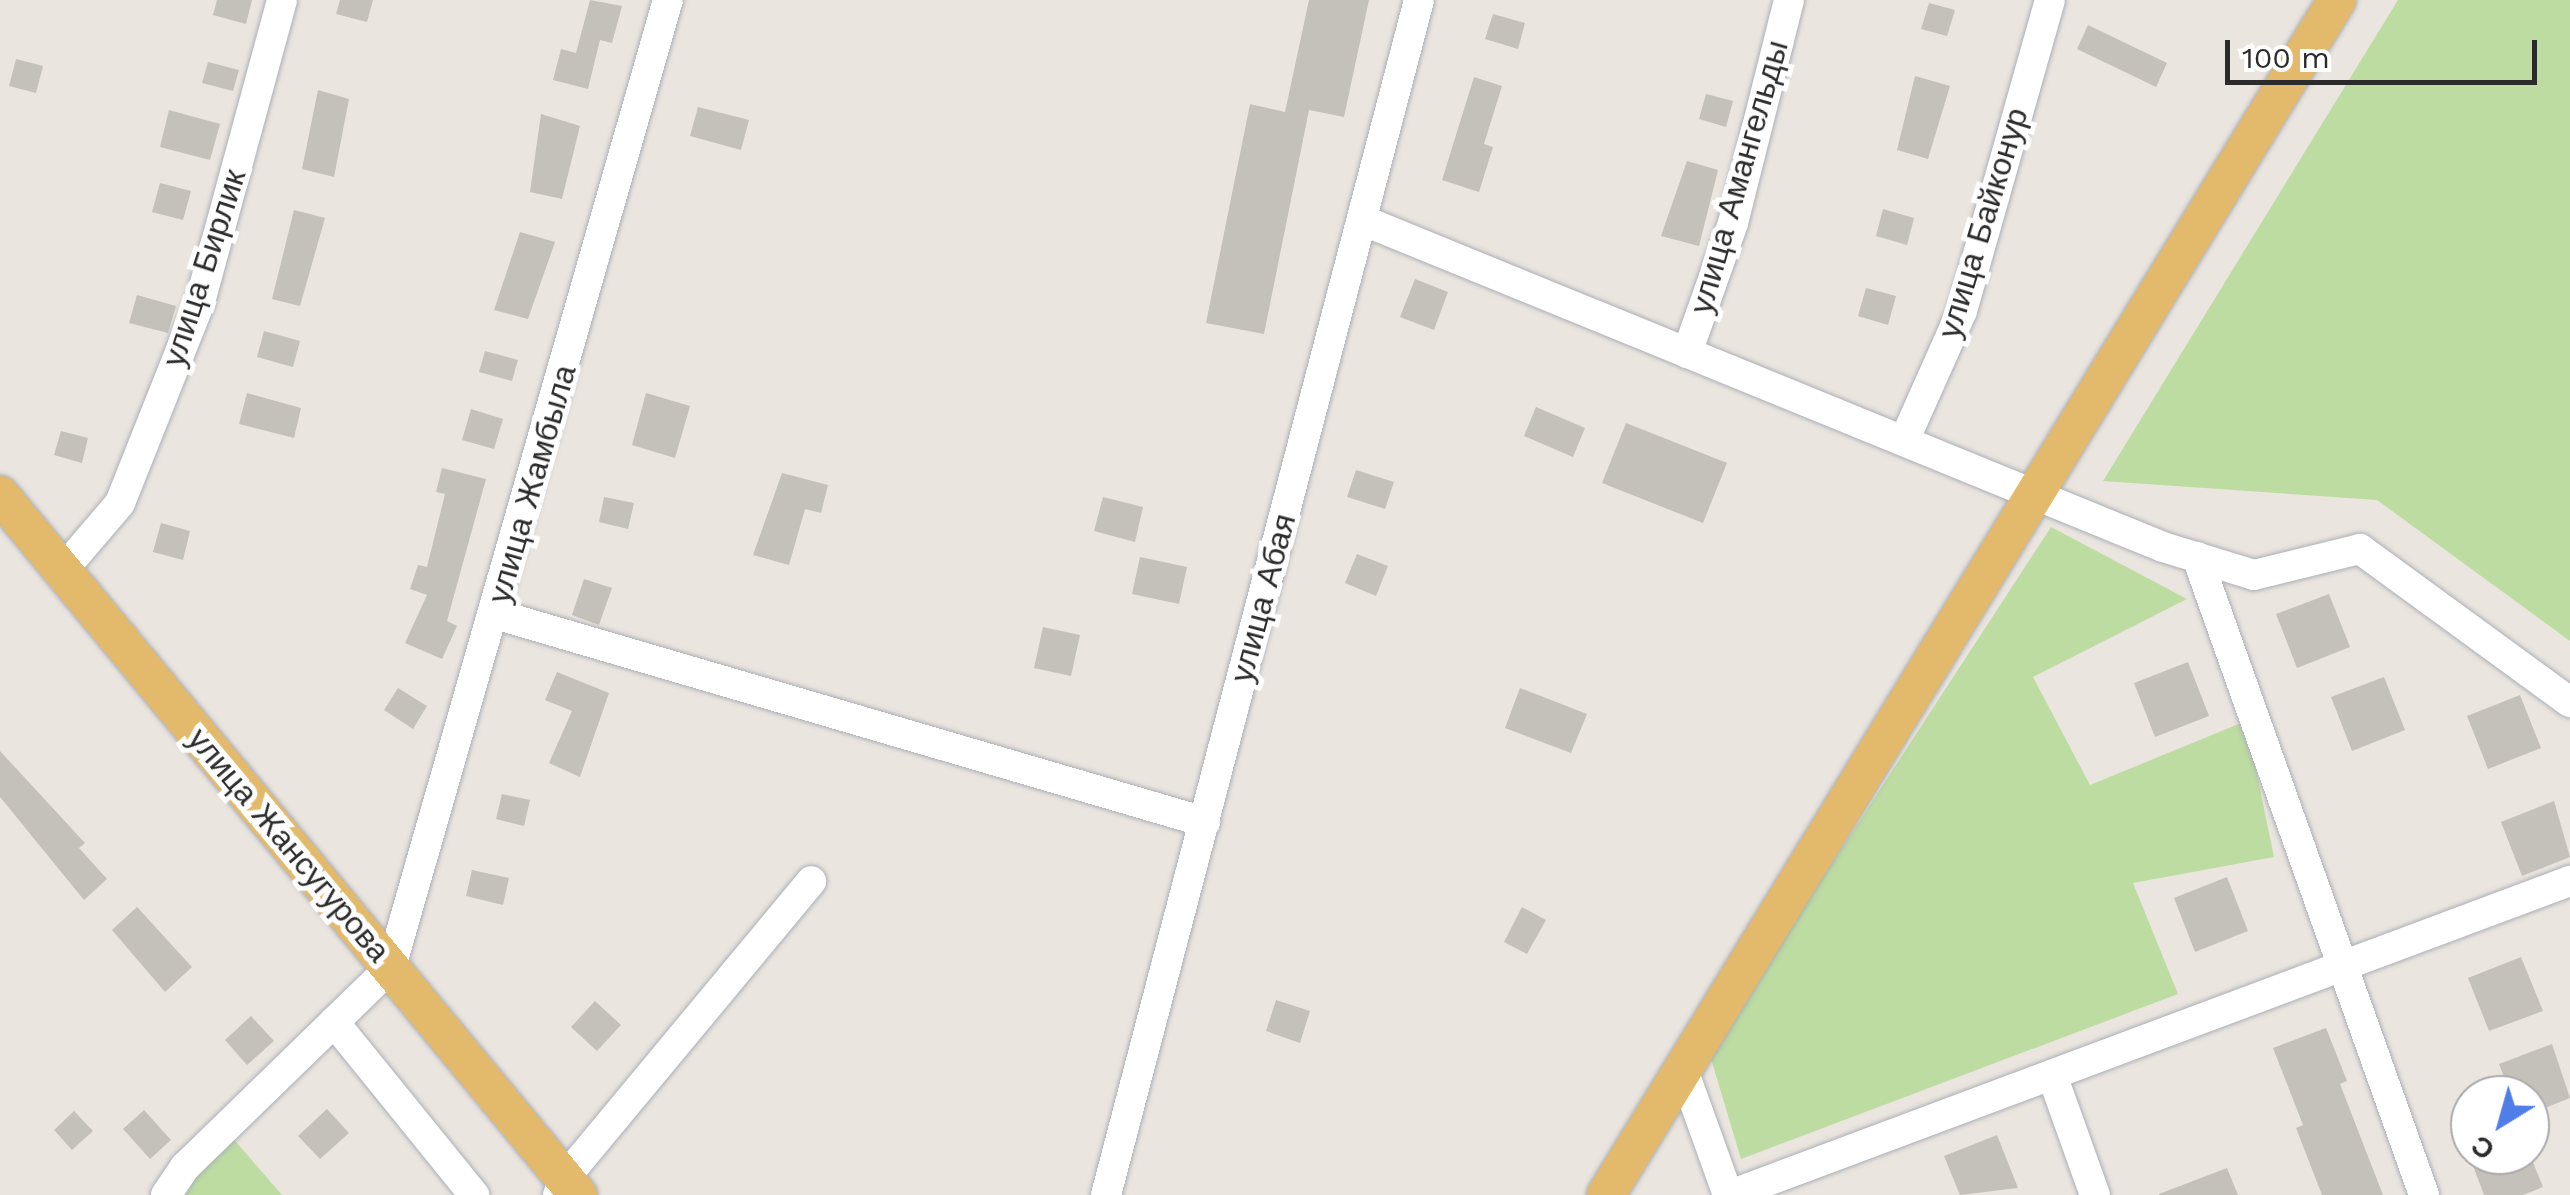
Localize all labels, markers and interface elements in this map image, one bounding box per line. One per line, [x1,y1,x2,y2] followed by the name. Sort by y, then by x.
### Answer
[2230,20,2542,82] scale bar
[1682,36,1796,318] street label: улица Амангельды
[2242,40,2330,75] text: 100 m
[1930,103,2036,343] street label: улица Байконур
[154,165,254,371] street label: улица Бирлик
[480,360,584,608] street label: улица Жамбыла
[1222,510,1304,686] street label: улица Абая
[180,720,398,970] street label: улица Жансугурова
[2450,1075,2550,1175] north arrow
[2465,1128,2501,1167] text: С

